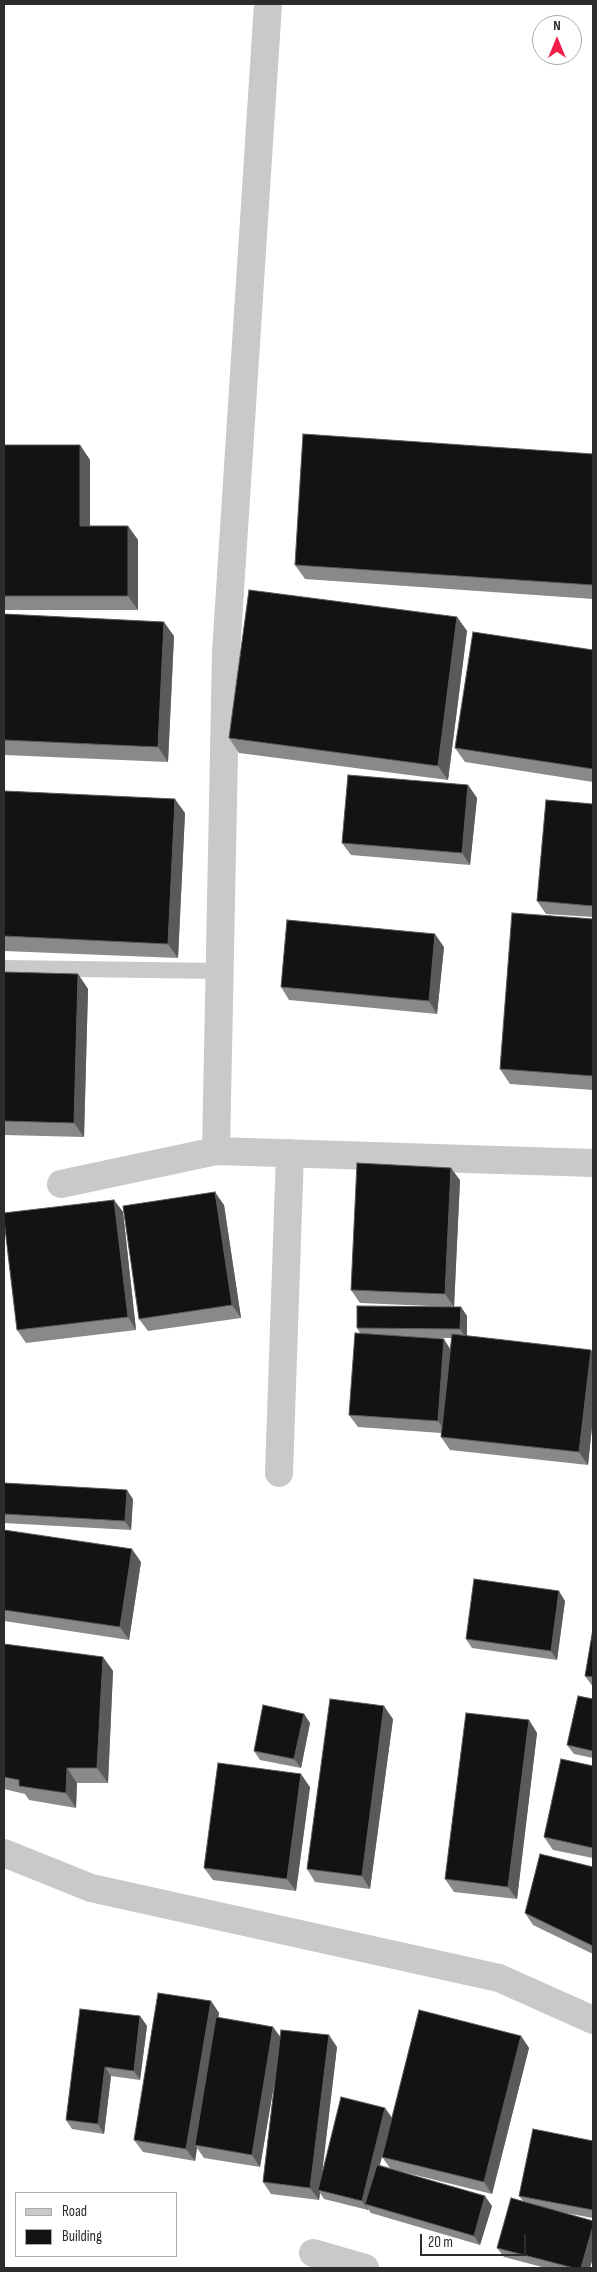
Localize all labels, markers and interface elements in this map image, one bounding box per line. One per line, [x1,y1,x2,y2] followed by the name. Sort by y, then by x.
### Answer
[532,15,582,65] north arrow
[553,17,561,34] text: N
[15,2192,178,2257] legend
[62,2202,87,2221] text: Road
[422,2224,528,2256] scale bar
[62,2227,102,2246] text: Building
[428,2233,453,2252] text: 20 m

